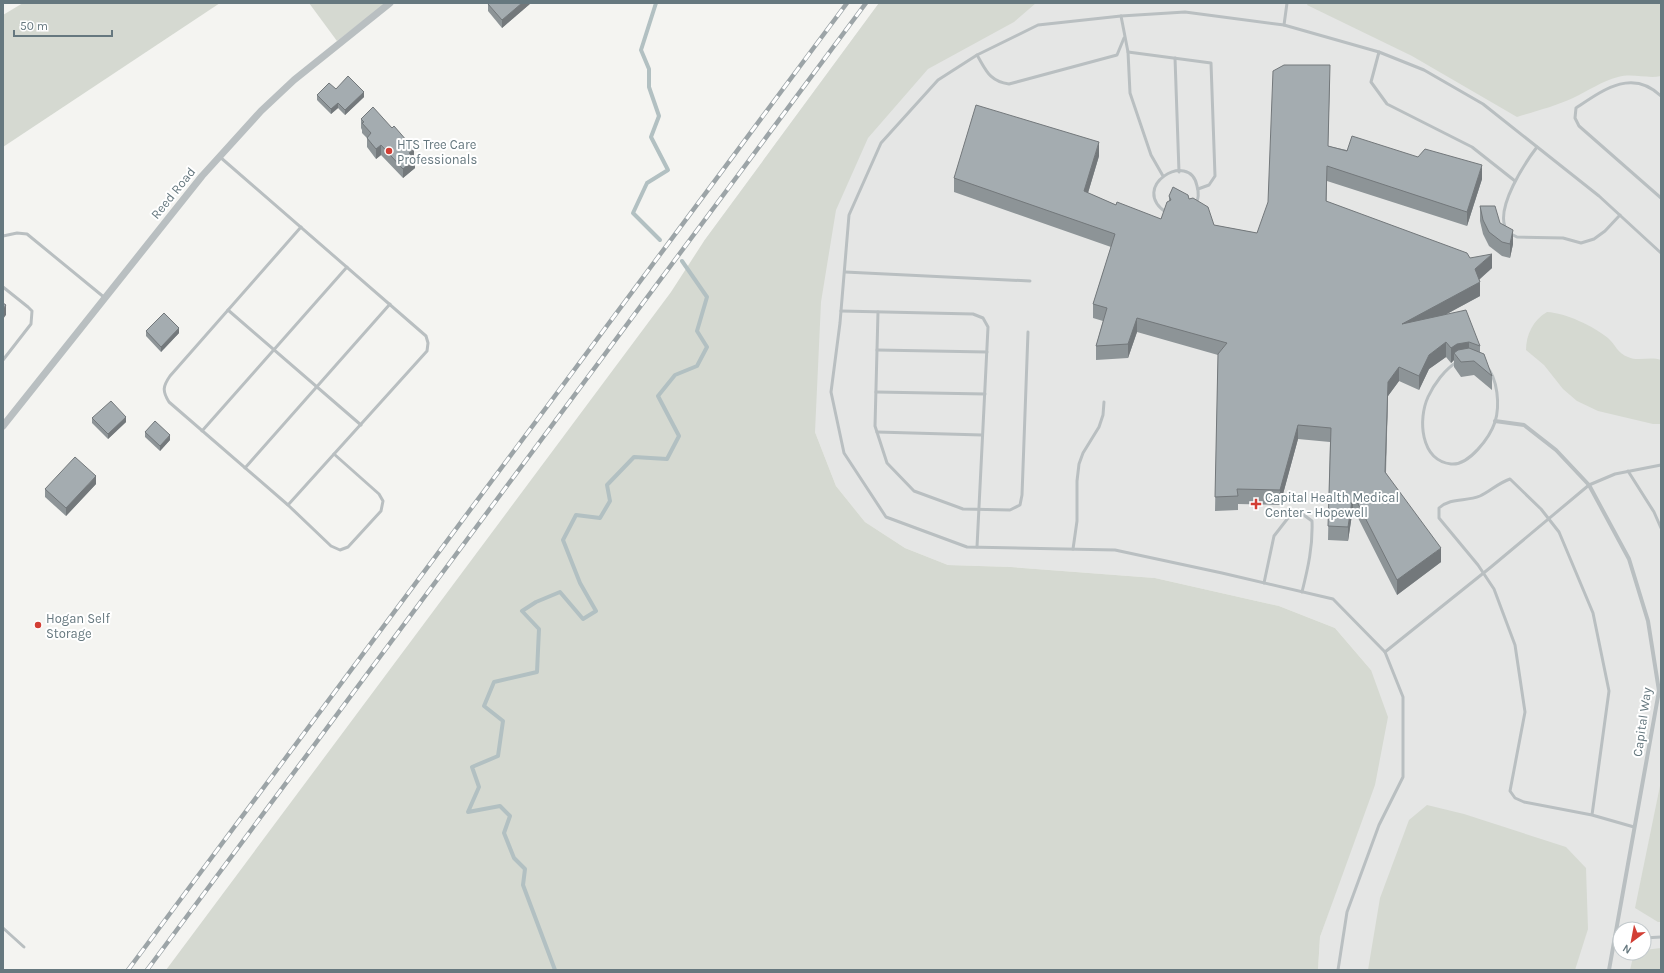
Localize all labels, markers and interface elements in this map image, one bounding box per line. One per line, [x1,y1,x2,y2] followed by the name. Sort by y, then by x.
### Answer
[14,12,112,38] scale bar
[20,19,48,33] text: 50 m
[397,137,477,167] place label: HTS Tree Care Professionals
[384,146,394,156] marker: HTS Tree Care Professionals
[148,164,198,222] street label: Reed Road
[1265,490,1399,520] place label: Capital Health Medical Center - Hopewell
[1250,498,1262,510] marker: Capital Health Medical Center - Hopewell
[46,611,110,641] place label: Hogan Self Storage
[33,620,43,630] marker: Hogan Self Storage
[1630,686,1654,758] street label: Capital Way
[1612,921,1652,961] north arrow
[1620,941,1634,957] text: N

